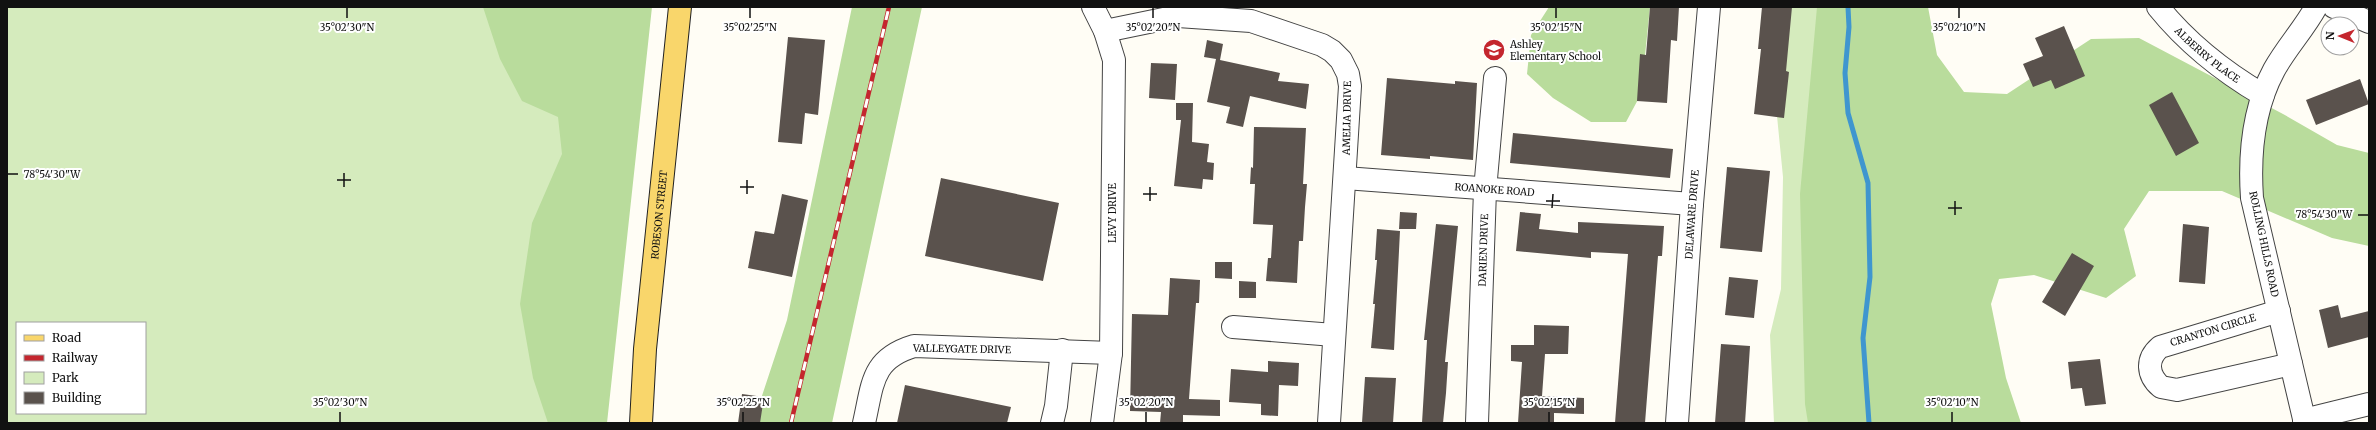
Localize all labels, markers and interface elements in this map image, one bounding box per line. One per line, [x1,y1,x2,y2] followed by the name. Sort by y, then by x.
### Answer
[2320,16,2360,56] north arrow
[320,21,374,34] text: 35°02'30"N
[723,21,777,34] text: 35°02'25"N
[1126,21,1180,34] text: 35°02'20"N
[1530,21,1582,34] text: 35°02'15"N
[1933,21,1986,34] text: 35°02'10"N
[2171,23,2243,86] street label: ALBERRY PLACE
[2323,31,2337,40] text: N
[1481,37,1507,63] school or university icon: Ashley Elementary School
[1509,38,1601,63] place label: Ashley Elementary School
[1340,80,1354,156] street label: AMELIA DRIVE
[24,168,81,181] text: 78°54'30"W
[1682,169,1701,260] street label: DELAWARE DRIVE
[648,170,670,260] street label: ROBESON STREET
[1454,180,1535,199] street label: ROANOKE ROAD
[1106,182,1119,243] street label: LEVY DRIVE
[2246,190,2282,299] street label: ROLLING HILLS ROAD
[2296,208,2353,221] text: 78°54'30"W
[1475,213,1491,287] street label: DARIEN DRIVE
[2168,311,2258,349] street label: CRANTON CIRCLE
[16,322,146,414] legend
[52,330,81,345] text: Road
[912,342,1012,356] street label: VALLEYGATE DRIVE
[52,350,98,365] text: Railway
[52,370,79,385] text: Park
[52,390,102,405] text: Building
[313,396,367,409] text: 35°02'30"N
[716,396,770,409] text: 35°02'25"N
[1119,396,1173,409] text: 35°02'20"N
[1523,396,1575,409] text: 35°02'15"N
[1926,396,1979,409] text: 35°02'10"N

